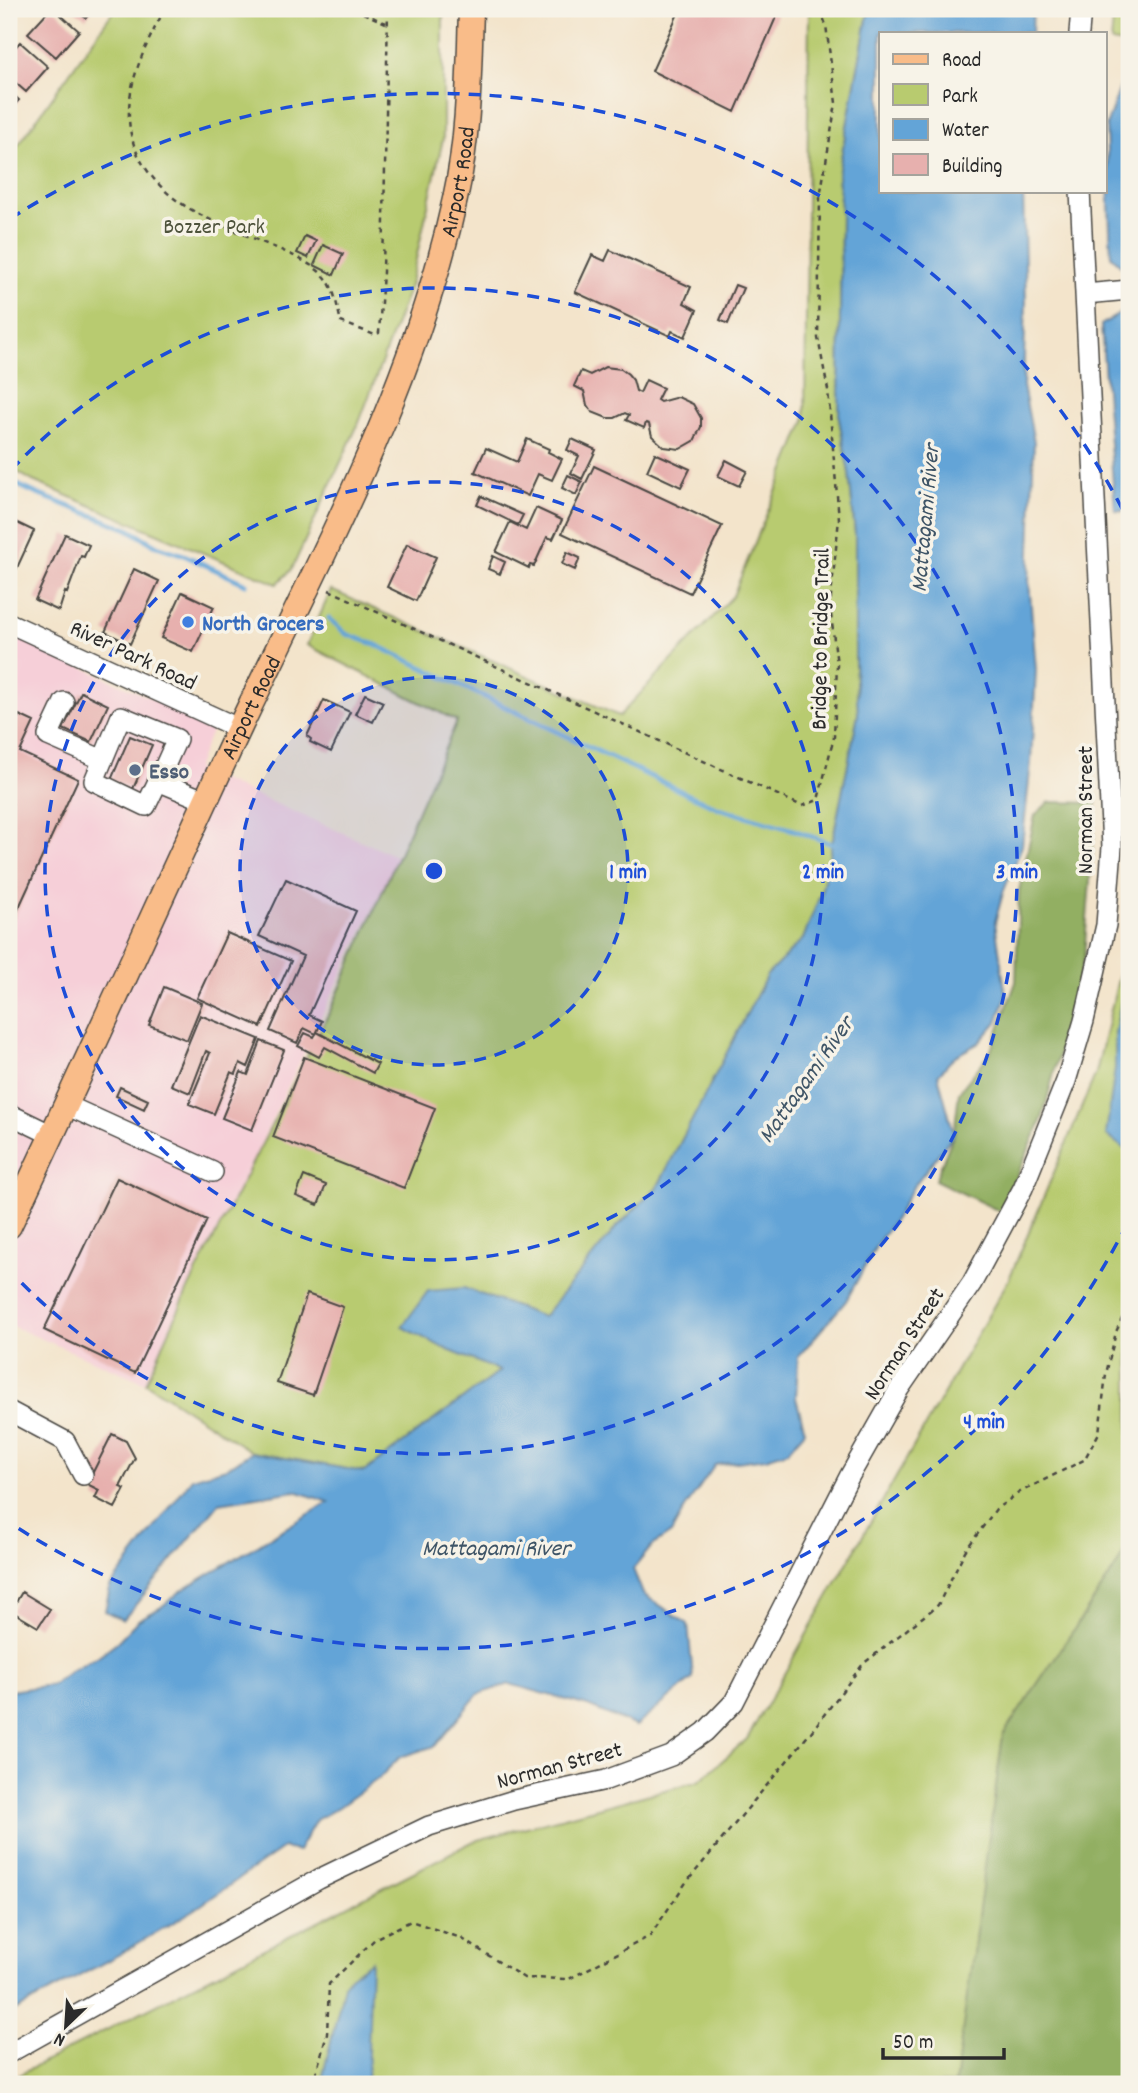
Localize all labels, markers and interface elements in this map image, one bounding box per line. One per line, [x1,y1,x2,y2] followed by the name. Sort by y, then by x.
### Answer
[879,32,1106,192] legend
[942,47,981,77] text: Road
[942,83,978,113] text: Park
[942,117,989,147] text: Water
[434,125,486,241] street label: Airport Road
[942,153,1002,183] text: Building
[163,212,265,245] park label: Bozzer Park
[904,440,951,593] water label: Mattagami River
[804,547,841,730] street label: Bridge to Bridge Trail
[202,609,325,642] place label: North Grocers
[64,613,201,701] street label: River Park Road
[180,614,196,630] marker: North Grocers
[214,651,292,766] street label: Airport Road
[1071,746,1104,874] street label: Norman Street
[149,757,189,790] place label: Esso
[127,762,143,778] marker: Esso
[422,859,446,883] centre of rings
[609,859,647,889] text: 1 min
[802,859,844,889] text: 2 min
[996,859,1038,889] text: 3 min
[751,1008,866,1151] water label: Mattagami River
[857,1282,955,1408] street label: Norman Street
[963,1409,1005,1439] text: 4 min
[422,1533,573,1567] water label: Mattagami River
[494,1735,626,1800] street label: Norman Street
[32,1992,102,2062] north arrow
[883,2016,1003,2060] scale bar
[50,2024,70,2052] text: N
[893,2029,933,2059] text: 50 m

